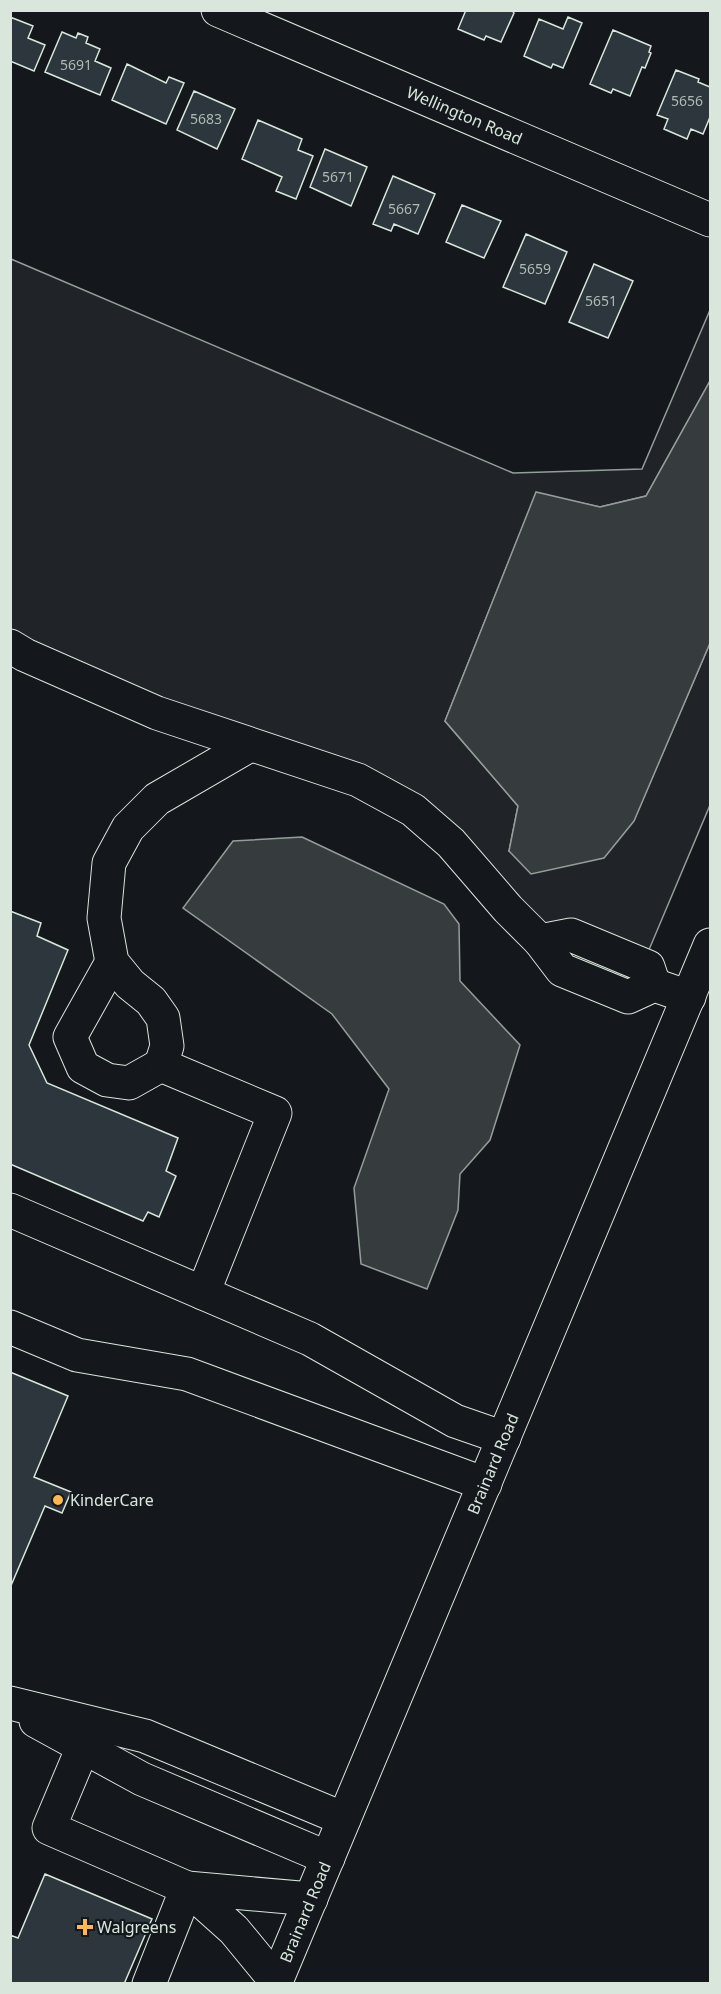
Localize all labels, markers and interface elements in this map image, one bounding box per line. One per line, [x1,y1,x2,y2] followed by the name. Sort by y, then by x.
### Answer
[60,55,92,74] house number: 5691
[403,81,526,150] street label: Wellington Road
[671,91,703,110] house number: 5656
[190,109,222,128] house number: 5683
[322,167,354,186] house number: 5671
[388,199,420,218] house number: 5667
[519,259,551,278] house number: 5659
[585,291,617,310] house number: 5651
[462,1410,524,1518] street label: Brainard Road
[70,1489,154,1511] place label: KinderCare
[51,1493,65,1507] marker: KinderCare
[274,1858,336,1966] street label: Brainard Road
[97,1916,176,1938] place label: Walgreens
[78,1920,92,1934] marker: Walgreens

